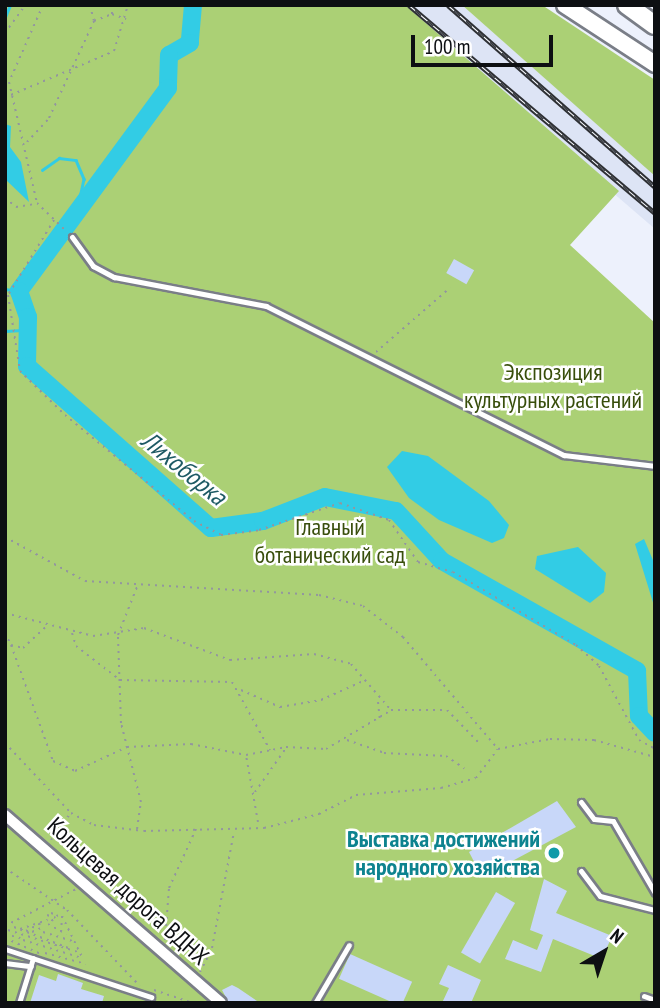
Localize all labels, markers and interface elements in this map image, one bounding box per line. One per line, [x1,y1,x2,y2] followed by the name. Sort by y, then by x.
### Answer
[415,21,557,65] scale bar
[424,33,470,60] text: 100 m
[464,358,642,414] park label: Экспозиция культурных растений
[135,424,233,512] water label: Лихоборка
[255,513,405,569] park label: Главный ботанический сад
[42,811,214,971] street label: Кольцевая дорога ВДНХ
[347,825,540,881] place label: Выставка достижений народного хозяйства
[546,845,562,861] marker: Выставка достижений народного хозяйства
[569,917,639,987] north arrow
[606,923,629,948] text: N

